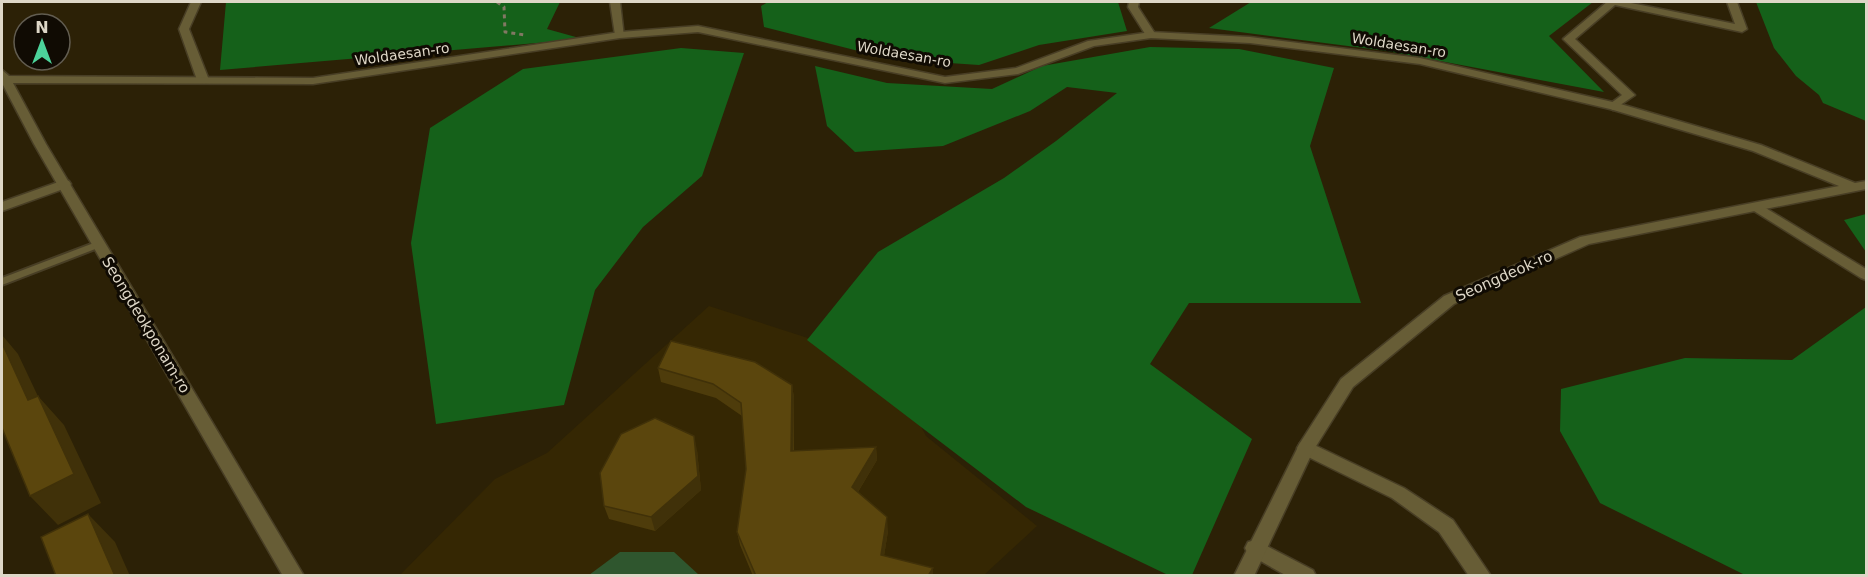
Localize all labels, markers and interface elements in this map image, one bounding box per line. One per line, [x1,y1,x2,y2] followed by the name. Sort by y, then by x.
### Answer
[12,12,72,72] north arrow
[35,18,49,37] text: N
[1351,30,1447,60] street label: Woldaesan-ro
[856,38,952,70] street label: Woldaesan-ro
[354,39,450,69] street label: Woldaesan-ro
[1453,247,1555,305] street label: Seongdeok-ro
[98,253,194,397] street label: Seongdeokponam-ro

